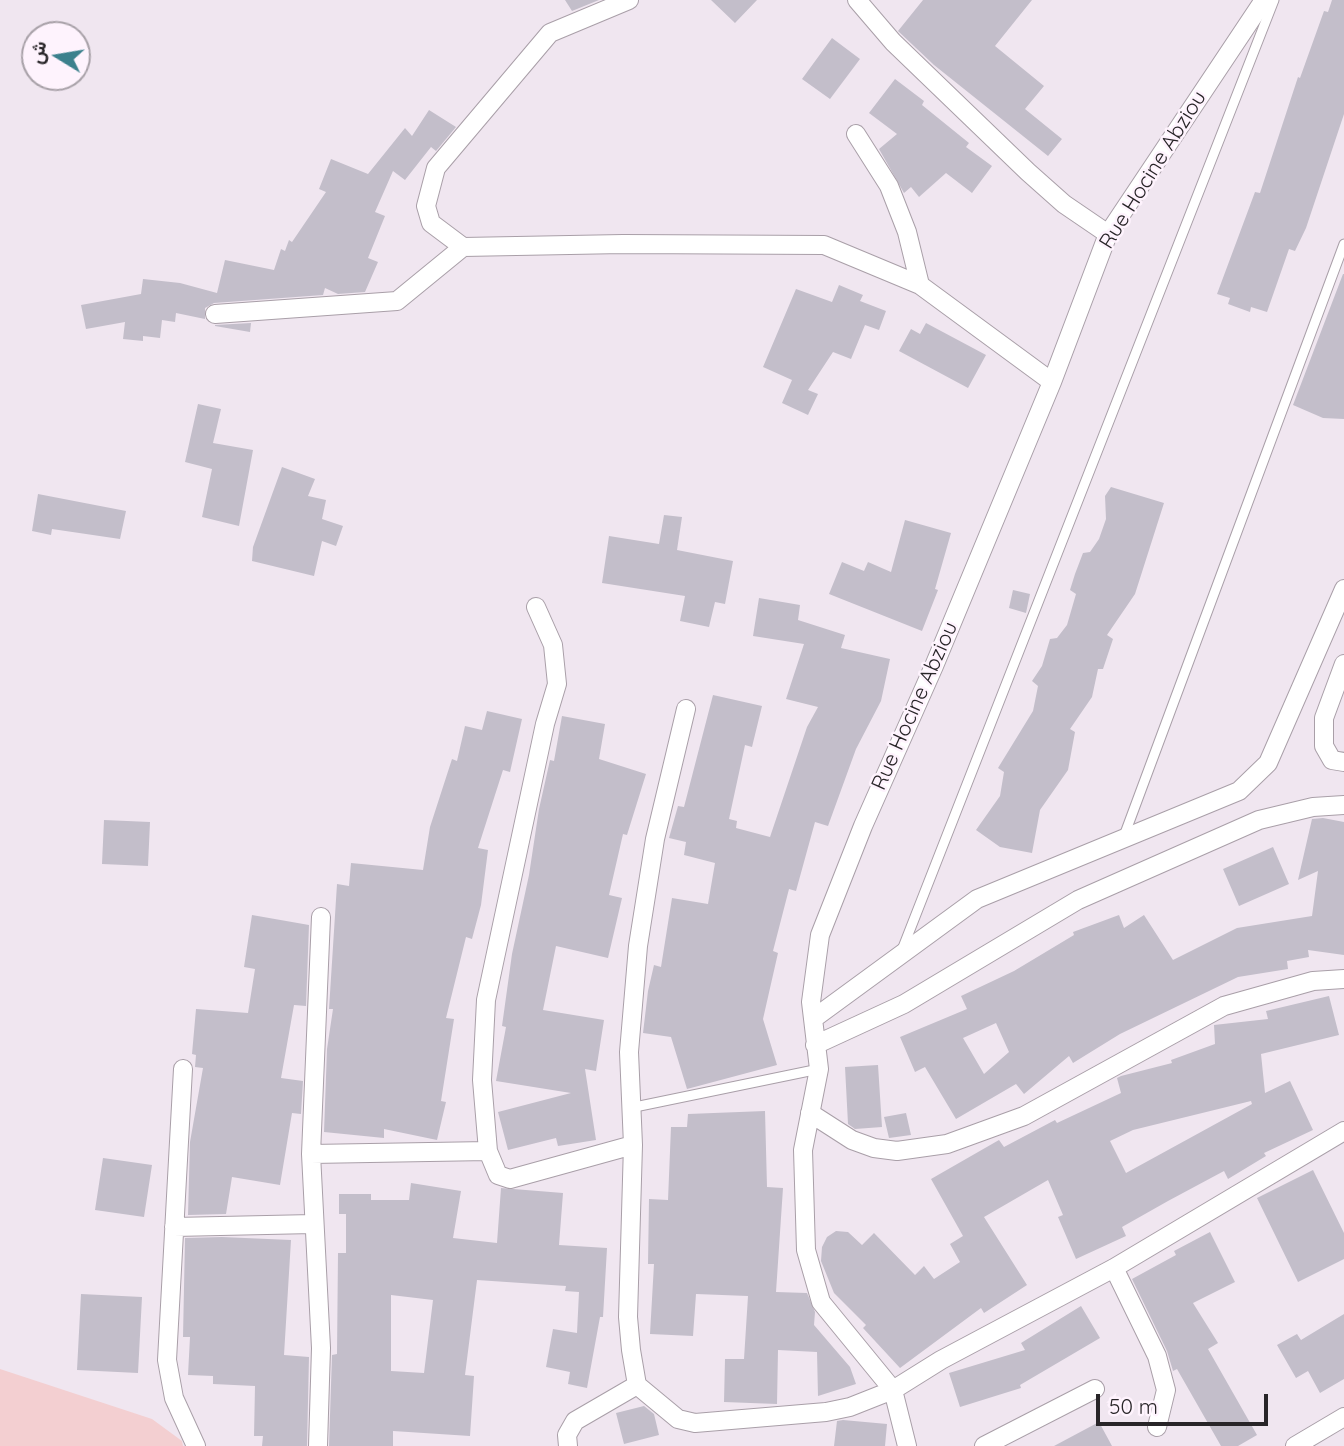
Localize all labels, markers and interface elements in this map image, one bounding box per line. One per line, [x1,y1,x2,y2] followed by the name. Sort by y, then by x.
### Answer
[21,21,91,91] north arrow
[23,39,51,66] text: ش
[1094,86,1212,254] street label: Rue Hocine Abziou
[867,618,963,794] street label: Rue Hocine Abziou
[1099,1380,1270,1424] scale bar
[1109,1393,1158,1419] text: 50 m

